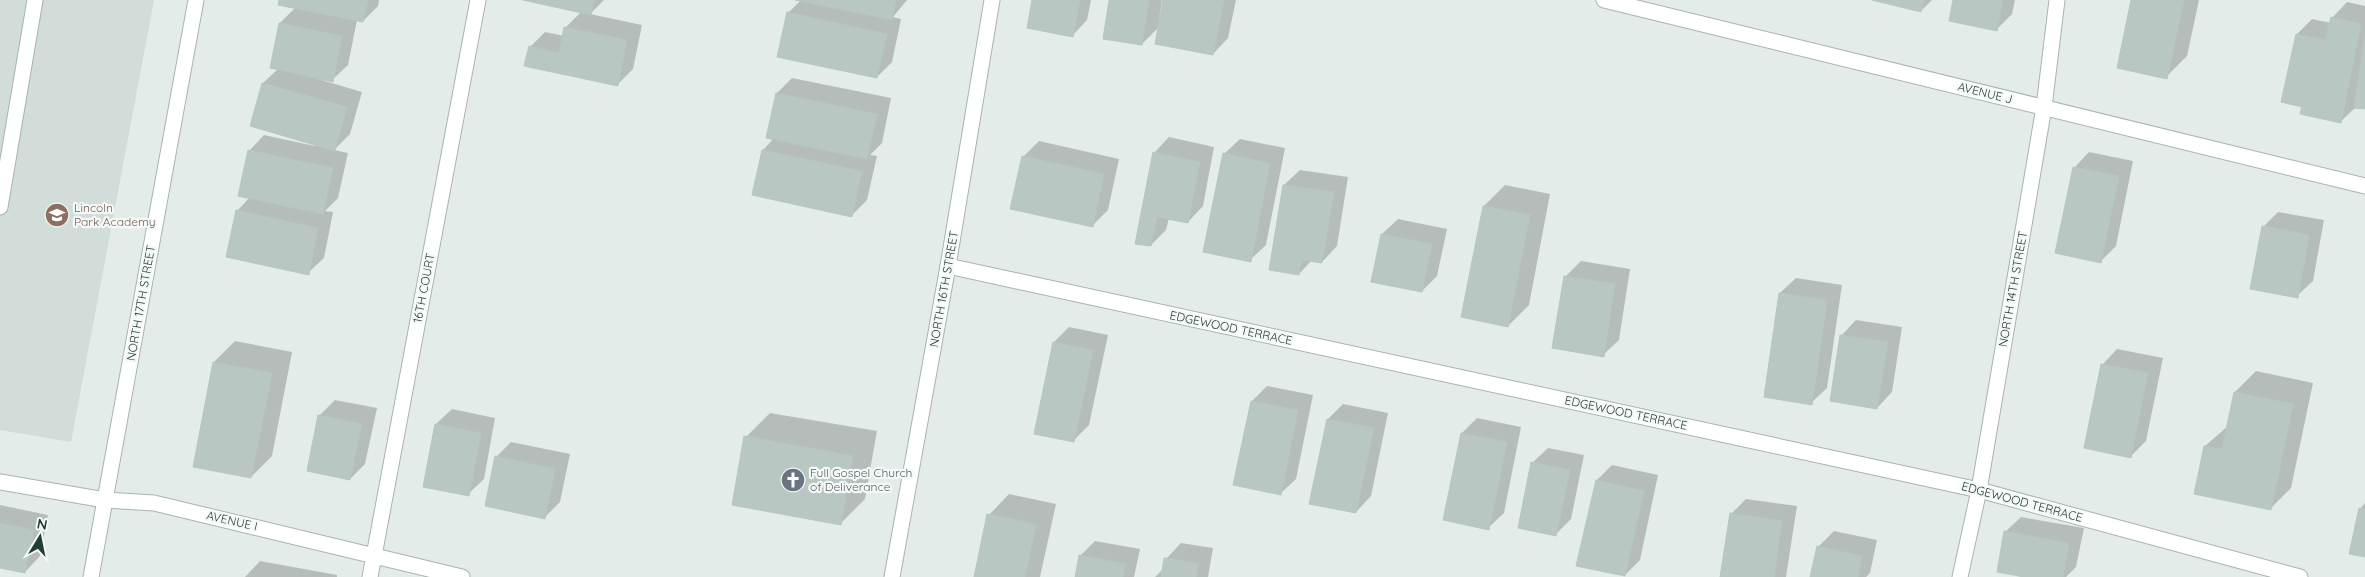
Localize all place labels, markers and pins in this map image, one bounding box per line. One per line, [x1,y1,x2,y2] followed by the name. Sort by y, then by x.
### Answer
[74,200,156,229] place label: Lincoln Park Academy
[44,202,70,228] school or university icon: Lincoln Park Academy
[810,465,912,494] place label: Full Gospel Church of Deliverance
[780,467,806,493] church icon: Full Gospel Church of Deliverance

